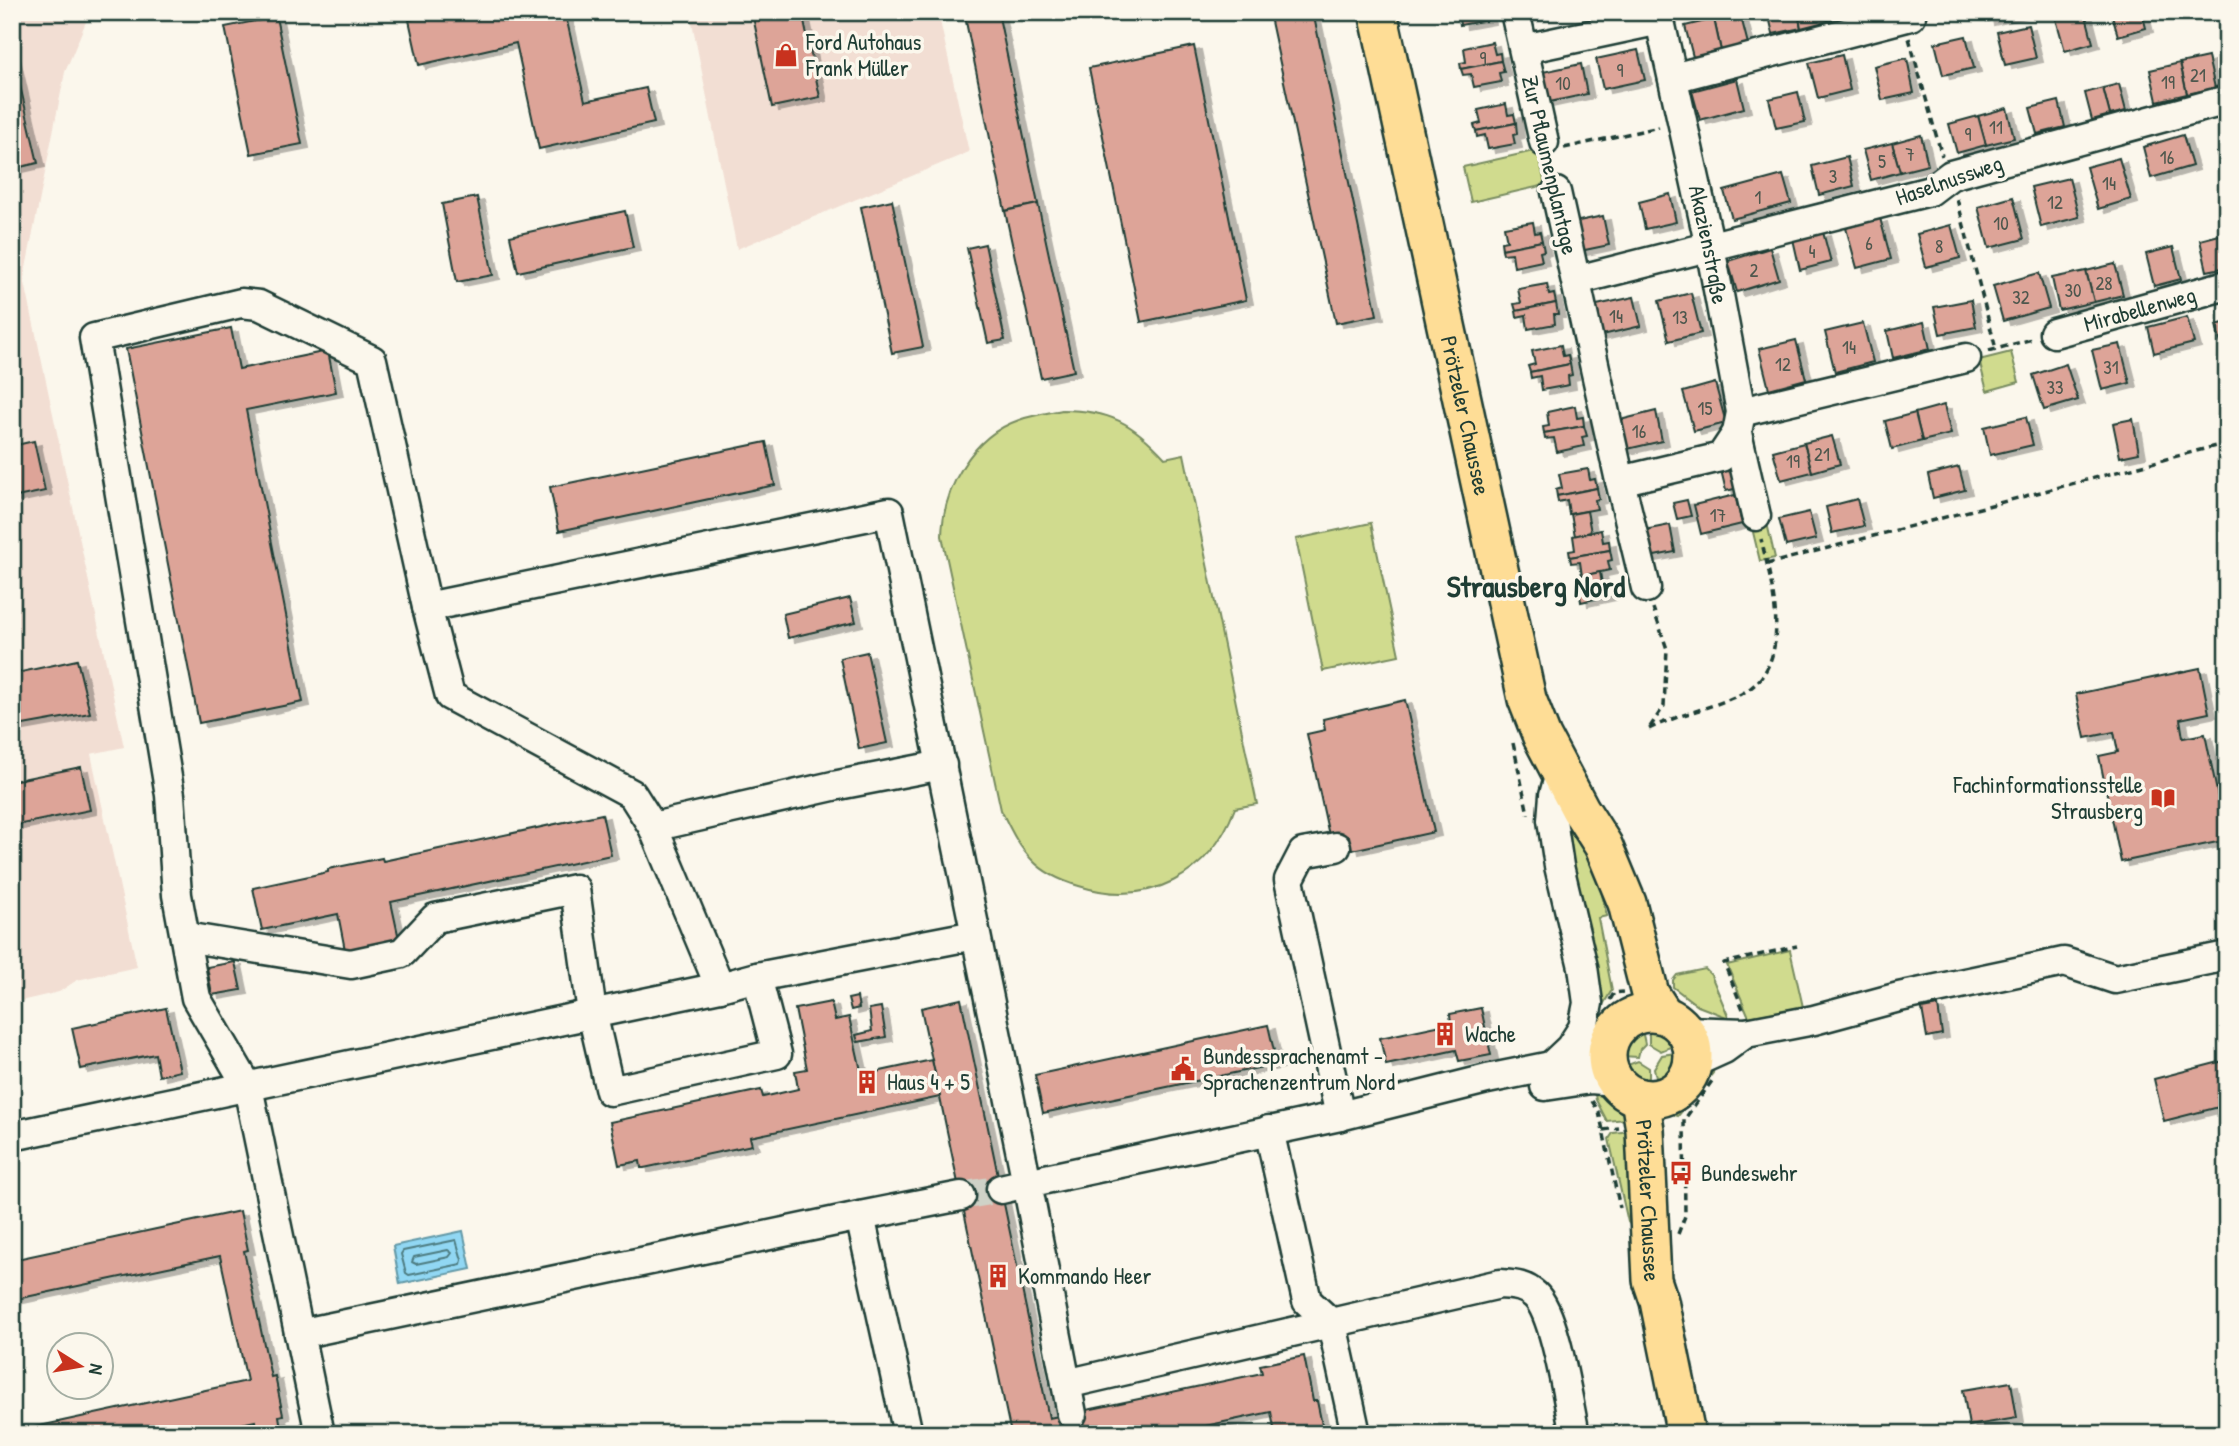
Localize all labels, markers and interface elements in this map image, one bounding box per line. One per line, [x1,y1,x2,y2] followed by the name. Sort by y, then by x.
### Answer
[805,26,921,83] place label: Ford Autohaus Frank Müller
[772,41,800,69] shop icon: Ford Autohaus Frank Müller
[1480,45,1487,71] house number: 9
[1617,57,1624,83] house number: 9
[2190,62,2206,88] house number: 21
[2161,69,2175,95] house number: 19
[1555,70,1571,96] house number: 10
[1515,72,1586,258] street label: Zur Pflaumenplantage
[1989,114,2003,140] house number: 11
[1965,121,1972,147] house number: 9
[1905,141,1915,167] house number: 7
[2160,144,2174,170] house number: 16
[1891,147,2006,212] street label: Haselnussweg
[1878,148,1886,174] house number: 5
[1829,163,1837,189] house number: 3
[2102,170,2116,196] house number: 14
[1682,182,1736,306] street label: Akazienstraße
[1755,184,1762,210] house number: 1
[2047,189,2063,215] house number: 12
[1993,210,2009,236] house number: 10
[1865,230,1873,256] house number: 6
[1935,233,1943,259] house number: 8
[1808,238,1816,264] house number: 4
[1750,257,1759,283] house number: 2
[2095,270,2113,296] house number: 28
[2064,277,2082,303] house number: 30
[2080,278,2199,339] street label: Mirabellenweg
[2012,284,2030,310] house number: 32
[1609,303,1623,329] house number: 14
[1672,304,1688,330] house number: 13
[1434,333,1498,498] street label: Prötzeler Chaussee
[1842,334,1856,360] house number: 14
[1775,351,1791,377] house number: 12
[2103,354,2119,380] house number: 31
[2046,374,2064,400] house number: 33
[1698,395,1712,421] house number: 15
[1632,418,1646,444] house number: 16
[1814,441,1830,467] house number: 21
[1786,448,1800,474] house number: 19
[1710,502,1726,528] house number: 17
[1447,566,1625,607] district label: Strausberg Nord
[1953,769,2143,826] place label: Fachinformationsstelle Strausberg
[2149,784,2177,812] library icon: Fachinformationsstelle Strausberg
[1465,1018,1516,1049] place label: Wache
[1431,1020,1459,1048] building icon: Wache
[1203,1040,1395,1097] place label: Bundessprachenamt - Sprachenzentrum Nord
[1169,1055,1197,1083] public building icon: Bundessprachenamt - Sprachenzentrum Nord
[887,1066,970,1097] place label: Haus 4 + 5
[853,1068,881,1096] building icon: Haus 4 + 5
[1629,1117,1668,1282] street label: Prötzeler Chaussee
[1701,1157,1798,1188] place label: Bundeswehr
[1667,1159,1695,1187] bus stop icon: Bundeswehr
[1018,1260,1152,1291] place label: Kommando Heer
[984,1262,1012,1290] building icon: Kommando Heer
[46,1330,116,1400] north arrow
[83,1362,110,1377] text: N

